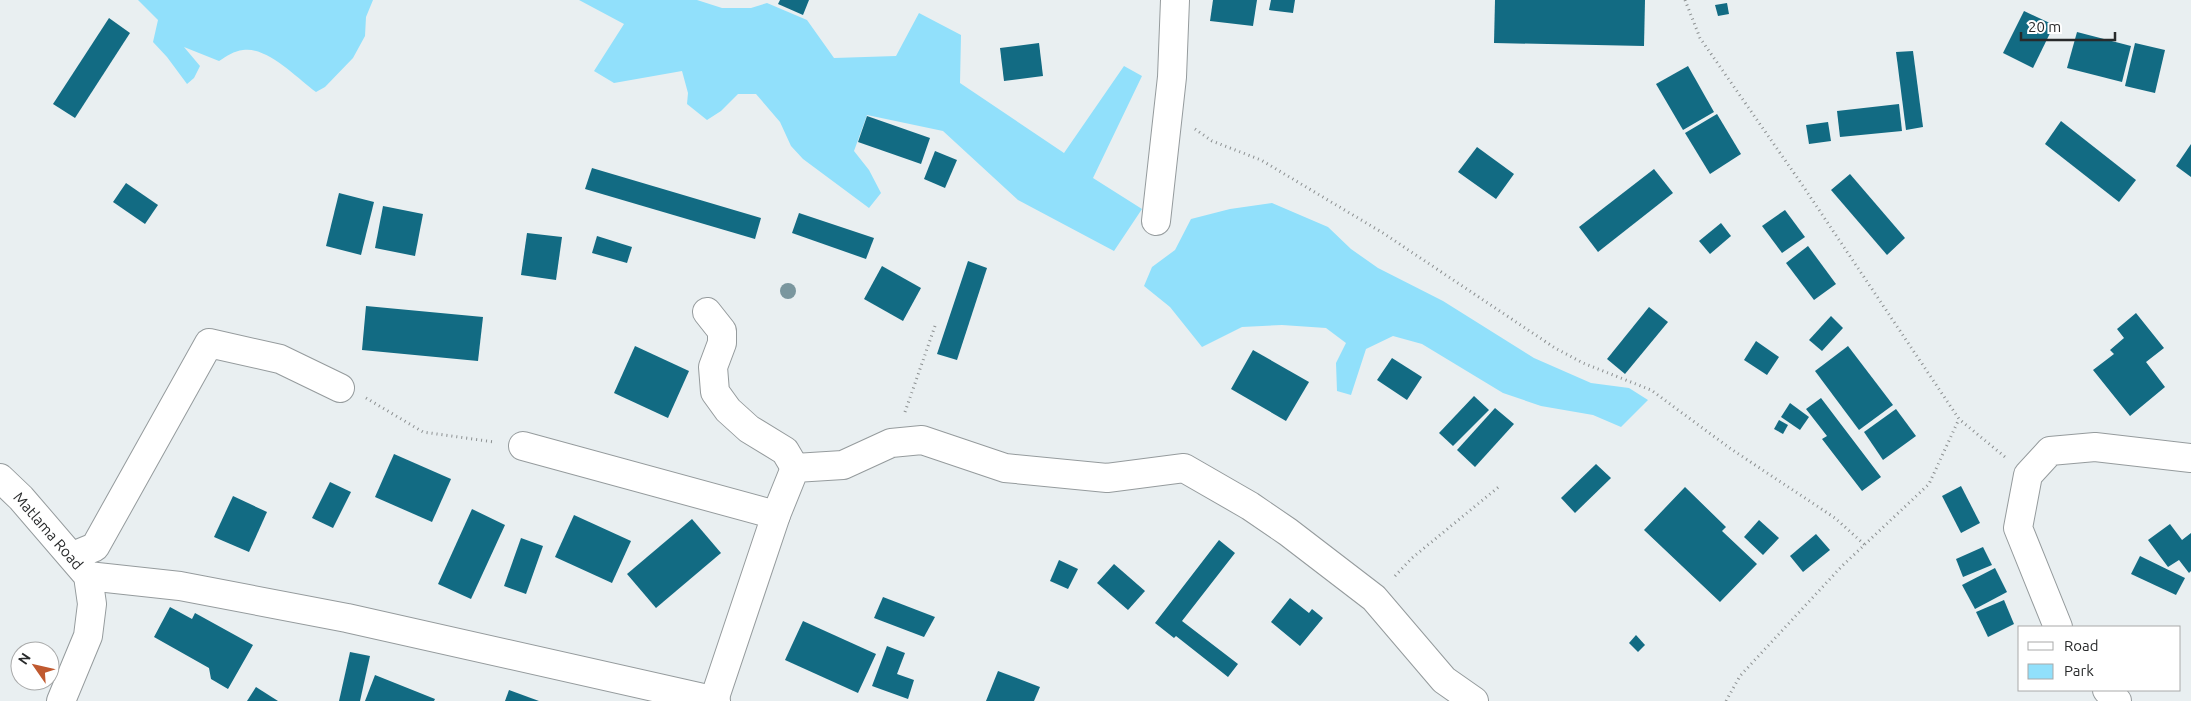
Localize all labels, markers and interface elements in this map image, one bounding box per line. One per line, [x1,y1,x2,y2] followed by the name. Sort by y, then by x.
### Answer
[2021,10,2115,42] scale bar
[2028,18,2061,35] text: 20 m
[10,488,87,573] street label: Matlama Road
[2018,626,2181,691] legend
[2064,637,2099,654] text: Road
[10,641,60,691] north arrow
[15,650,34,668] text: N
[2064,662,2094,679] text: Park

